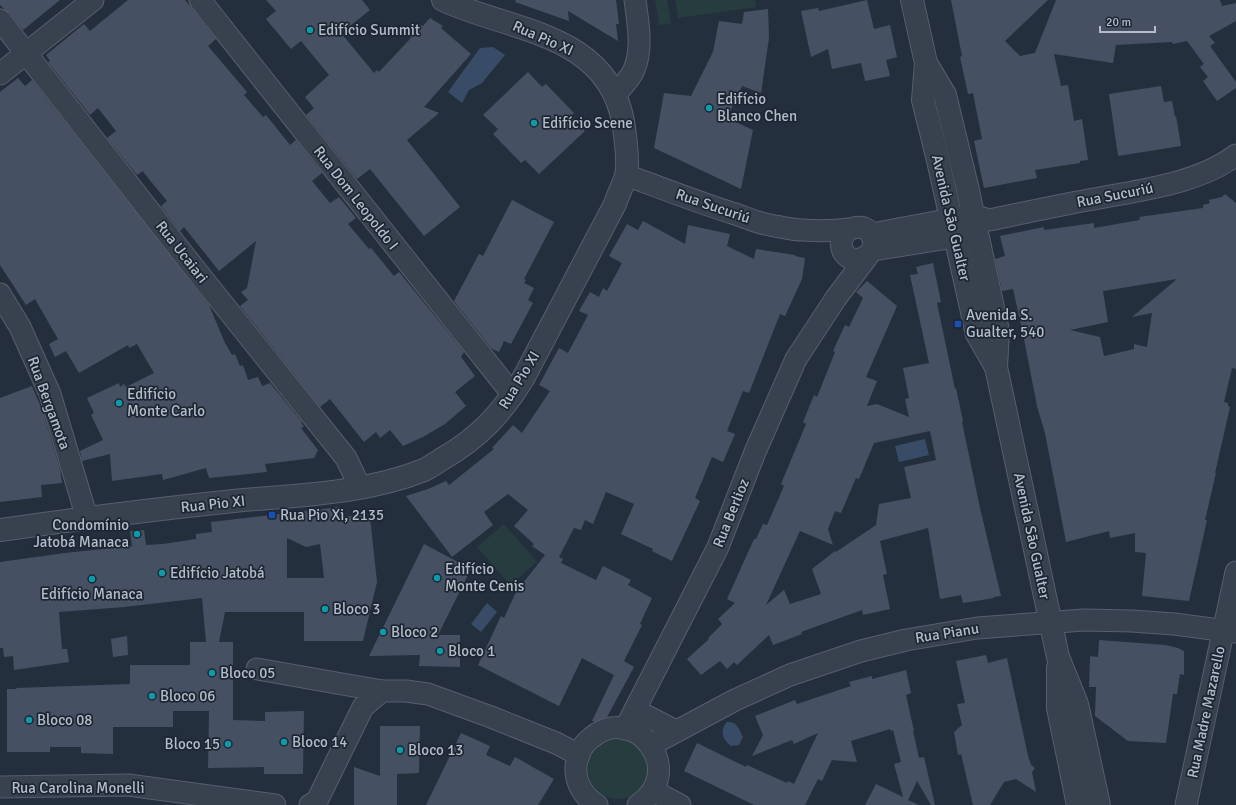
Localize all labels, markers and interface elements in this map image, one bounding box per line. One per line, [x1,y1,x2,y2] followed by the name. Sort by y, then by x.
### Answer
[1100,8,1155,34] scale bar
[1106,15,1131,30] text: 20 m
[510,17,576,59] street label: Rua Pio XI
[318,21,420,39] place label: Edifício Summit
[305,25,315,35] marker: Edifício Summit
[717,90,797,125] place label: Edifício Blanco Chen
[704,103,714,113] marker: Edifício Blanco Chen
[542,114,633,132] place label: Edifício Scene
[529,118,539,128] marker: Edifício Scene
[310,142,402,254] street label: Rua Dom Leopoldo I
[928,153,974,283] street label: Avenida São Gualter
[1075,179,1155,211] street label: Rua Sucuriú
[673,185,753,227] street label: Rua Sucuriú
[152,217,212,287] street label: Rua Ucaiari
[966,306,1044,341] place label: Avenida S. Gualter, 540
[953,319,963,329] marker: Avenida S. Gualter, 540
[495,348,543,412] street label: Rua Pio XI
[24,354,74,452] street label: Rua Bergamota
[127,385,205,420] place label: Edifício Monte Carlo
[114,398,124,408] marker: Edifício Monte Carlo
[1010,471,1054,601] street label: Avenida São Gualter
[709,476,753,550] street label: Rua Berlioz
[180,492,246,516] street label: Rua Pio XI
[280,506,384,524] place label: Rua Pio Xi, 2135
[267,510,277,520] marker: Rua Pio Xi, 2135
[33,516,129,551] place label: Condomínio Jatobá Manaca
[132,529,142,539] marker: Condomínio Jatobá Manaca
[445,560,525,595] place label: Edifício Monte Cenis
[170,564,265,582] place label: Edifício Jatobá
[157,568,167,578] marker: Edifício Jatobá
[432,573,442,583] marker: Edifício Monte Cenis
[87,574,97,584] marker: Edifício Manaca
[41,585,143,603] place label: Edifício Manaca
[333,600,380,618] place label: Bloco 3
[320,604,330,614] marker: Bloco 3
[914,619,980,647] street label: Rua Pianu
[391,623,438,641] place label: Bloco 2
[378,627,388,637] marker: Bloco 2
[448,642,495,660] place label: Bloco 1
[1183,644,1229,780] street label: Rua Madre Mazarello
[435,646,445,656] marker: Bloco 1
[220,664,275,682] place label: Bloco 05
[207,668,217,678] marker: Bloco 05
[160,687,215,705] place label: Bloco 06
[147,691,157,701] marker: Bloco 06
[37,711,92,729] place label: Bloco 08
[24,715,34,725] marker: Bloco 08
[292,733,347,751] place label: Bloco 14
[165,735,220,753] place label: Bloco 15
[279,737,289,747] marker: Bloco 14
[223,739,233,749] marker: Bloco 15
[408,741,463,759] place label: Bloco 13
[395,745,405,755] marker: Bloco 13
[11,779,145,797] street label: Rua Carolina Monelli

